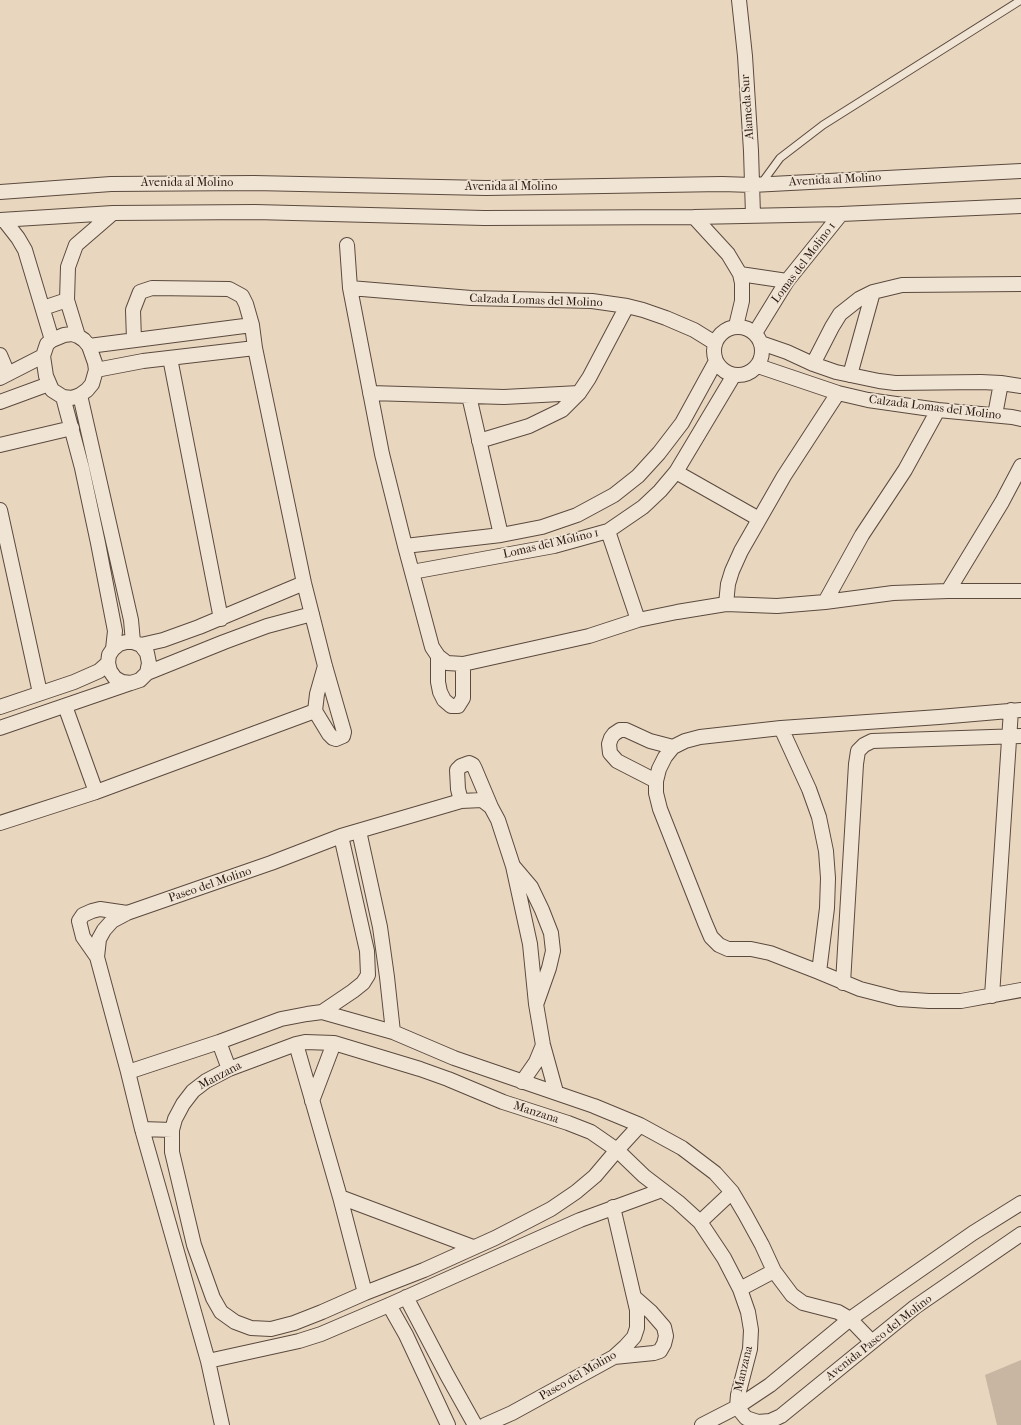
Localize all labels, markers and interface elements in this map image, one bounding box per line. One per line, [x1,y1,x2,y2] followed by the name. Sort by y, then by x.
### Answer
[739,74,757,140] street label: Alameda Sur
[788,170,882,190] street label: Avenida al Molino
[141,176,233,190] street label: Avenida al Molino
[465,180,557,194] street label: Avenida al Molino
[769,220,839,306] street label: Lomas del Molino 1
[469,291,603,311] street label: Calzada Lomas del Molino
[868,393,1002,423] street label: Calzada Lomas del Molino
[502,526,600,562] street label: Lomas del Molino 1
[167,864,253,906] street label: Paseo del Molino
[196,1059,244,1093] street label: Manzana
[511,1099,561,1127] street label: Manzana
[823,1292,935,1384] street label: Avenida Paseo del Molino
[732,1345,756,1393] street label: Manzana
[537,1348,619,1404] street label: Paseo del Molino

